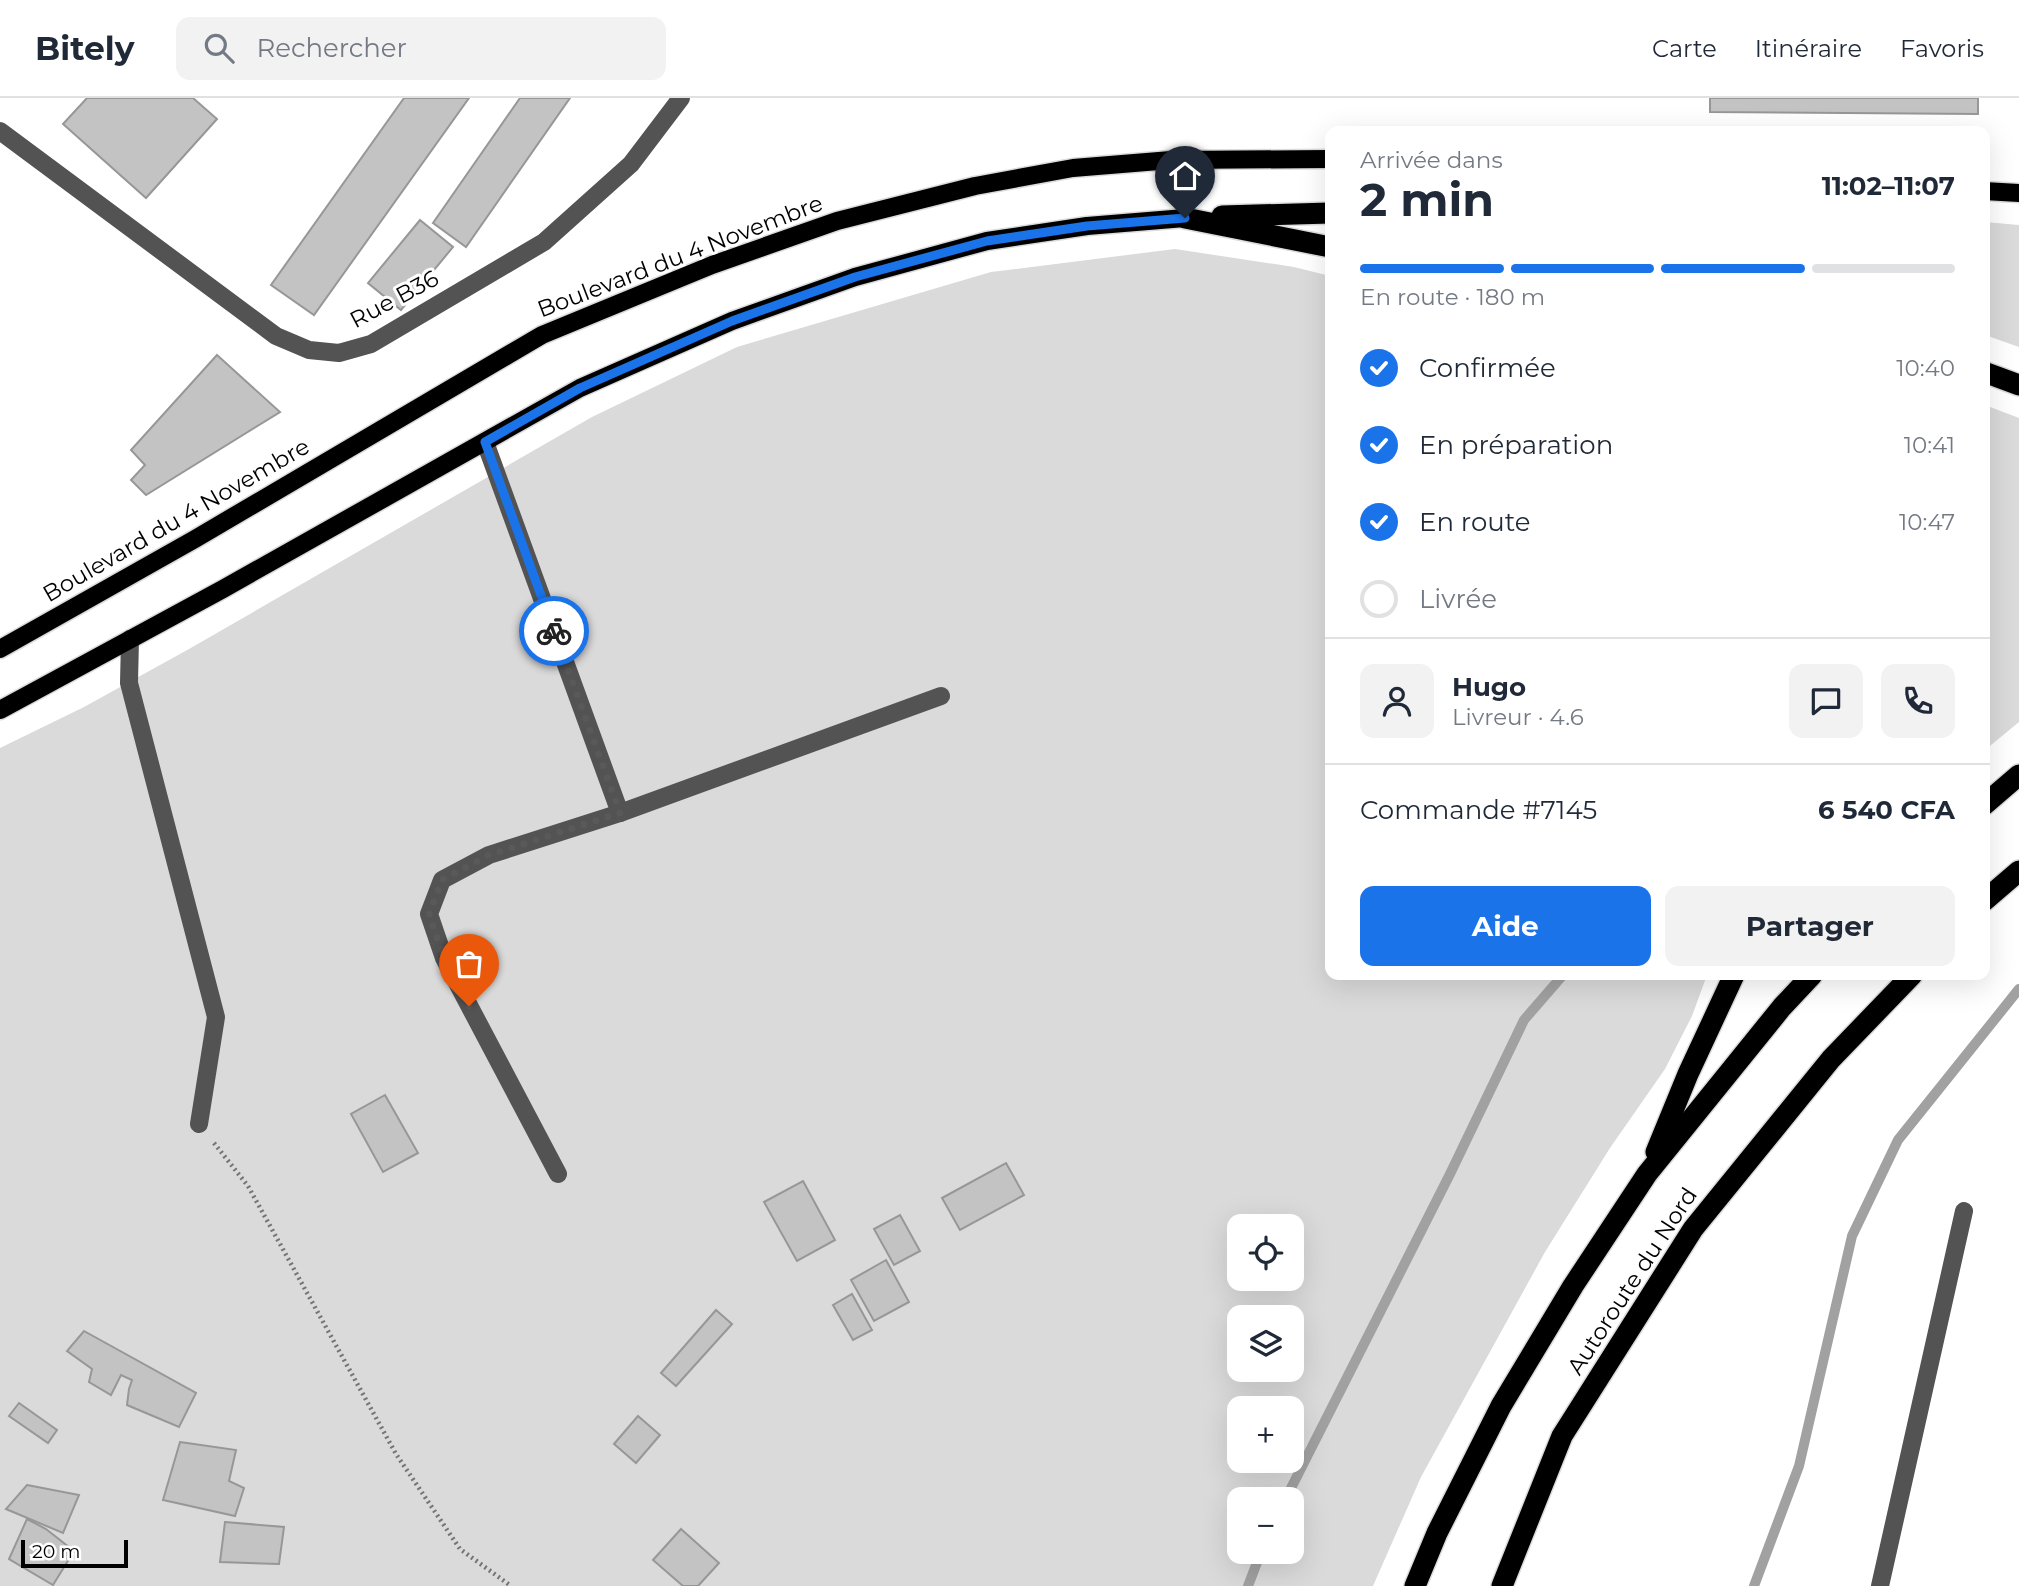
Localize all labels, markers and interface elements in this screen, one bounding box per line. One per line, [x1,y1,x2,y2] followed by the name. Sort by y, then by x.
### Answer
[176,17,666,80] search box
[35,28,134,68] text: Bitely
[200,29,238,67] icon: search
[256,32,407,64] text: Rechercher
[1652,34,1717,63] text: Carte
[1755,34,1862,63] text: Itinéraire
[1900,34,1984,63] text: Favoris
[1155,146,1215,218] pin
[1360,146,1503,174] text: Arrivée dans
[1166,157,1204,195] icon: home
[1822,170,1955,202] text: 11:02–11:07
[1360,171,1494,228] text: 2 min
[533,189,827,323] street label: Boulevard du 4 Novembre
[345,264,443,334] street label: Rue B36
[1360,283,1545,311] text: En route · 180 m
[1360,349,1398,387] icon: check
[1419,352,1556,384] text: Confirmée
[1896,354,1955,382] text: 10:40
[1360,426,1398,464] icon: check
[1419,429,1613,461] text: En préparation
[1904,431,1955,459] text: 10:41
[38,432,314,608] street label: Boulevard du 4 Novembre
[1360,503,1398,541] icon: check
[1419,506,1530,538] text: En route
[1899,508,1955,536] text: 10:47
[1419,583,1497,615] text: Livrée
[519,596,589,666] courier
[535,612,573,650] icon: bike
[1360,664,1434,738] button: person
[1789,664,1863,738] button: chat
[1881,664,1955,738] button: phone
[1452,671,1526,703] text: Hugo
[1452,703,1584,731] text: Livreur · 4.6
[1360,794,1597,826] text: Commande #7145
[1818,794,1955,826] text: 6 540 CFA
[1360,886,1651,966] button: Aide
[1665,886,1955,966] button: Partager
[439,934,499,1006] pin
[450,945,488,983] icon: bag
[1561,1182,1703,1380] street label: Autoroute du Nord
[1227,1214,1304,1564] map controls
[1227,1214,1304,1291] button: locate
[1227,1305,1304,1382] button: layers
[1227,1396,1304,1473] button: +
[1227,1487,1304,1564] button: −
[21,1537,128,1569] scale bar
[32,1540,80,1563] text: 20 m

